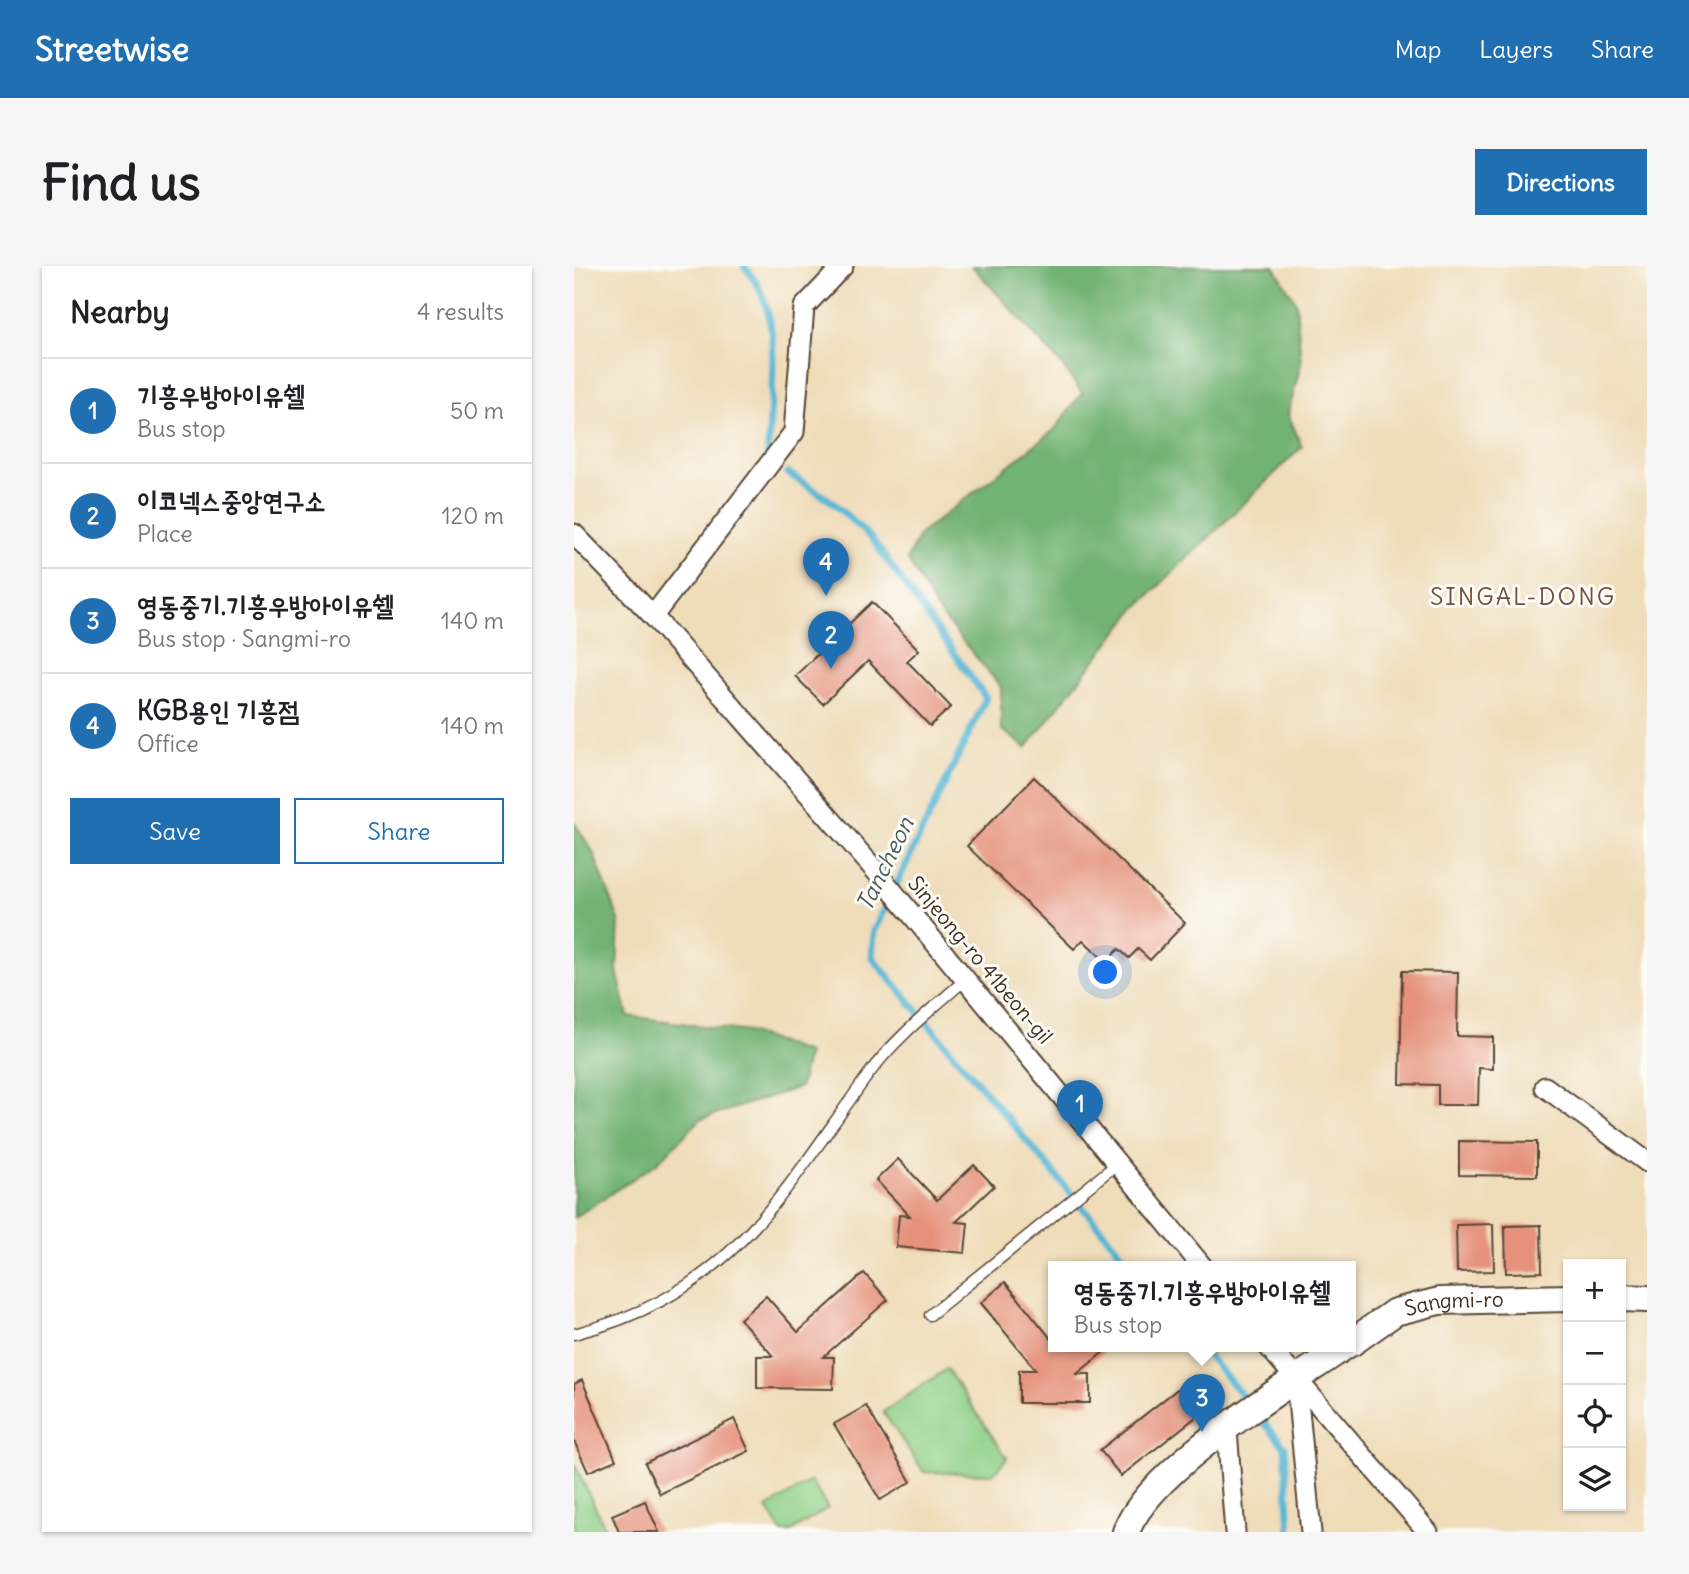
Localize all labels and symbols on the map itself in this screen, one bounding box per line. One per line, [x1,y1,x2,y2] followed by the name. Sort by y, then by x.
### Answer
[803,538,849,596] pin: 4
[1430,581,1616,611] district label: SINGAL-DONG
[808,611,854,669] pin: 2
[849,812,920,915] water label: Tancheon
[902,870,1059,1049] street label: Sinjeong-ro 41beon-gil
[1088,955,1122,989] your location
[1057,1080,1103,1138] pin: 1
[1402,1285,1504,1322] street label: Sangmi-ro
[1179,1374,1225,1432] pin: 3

